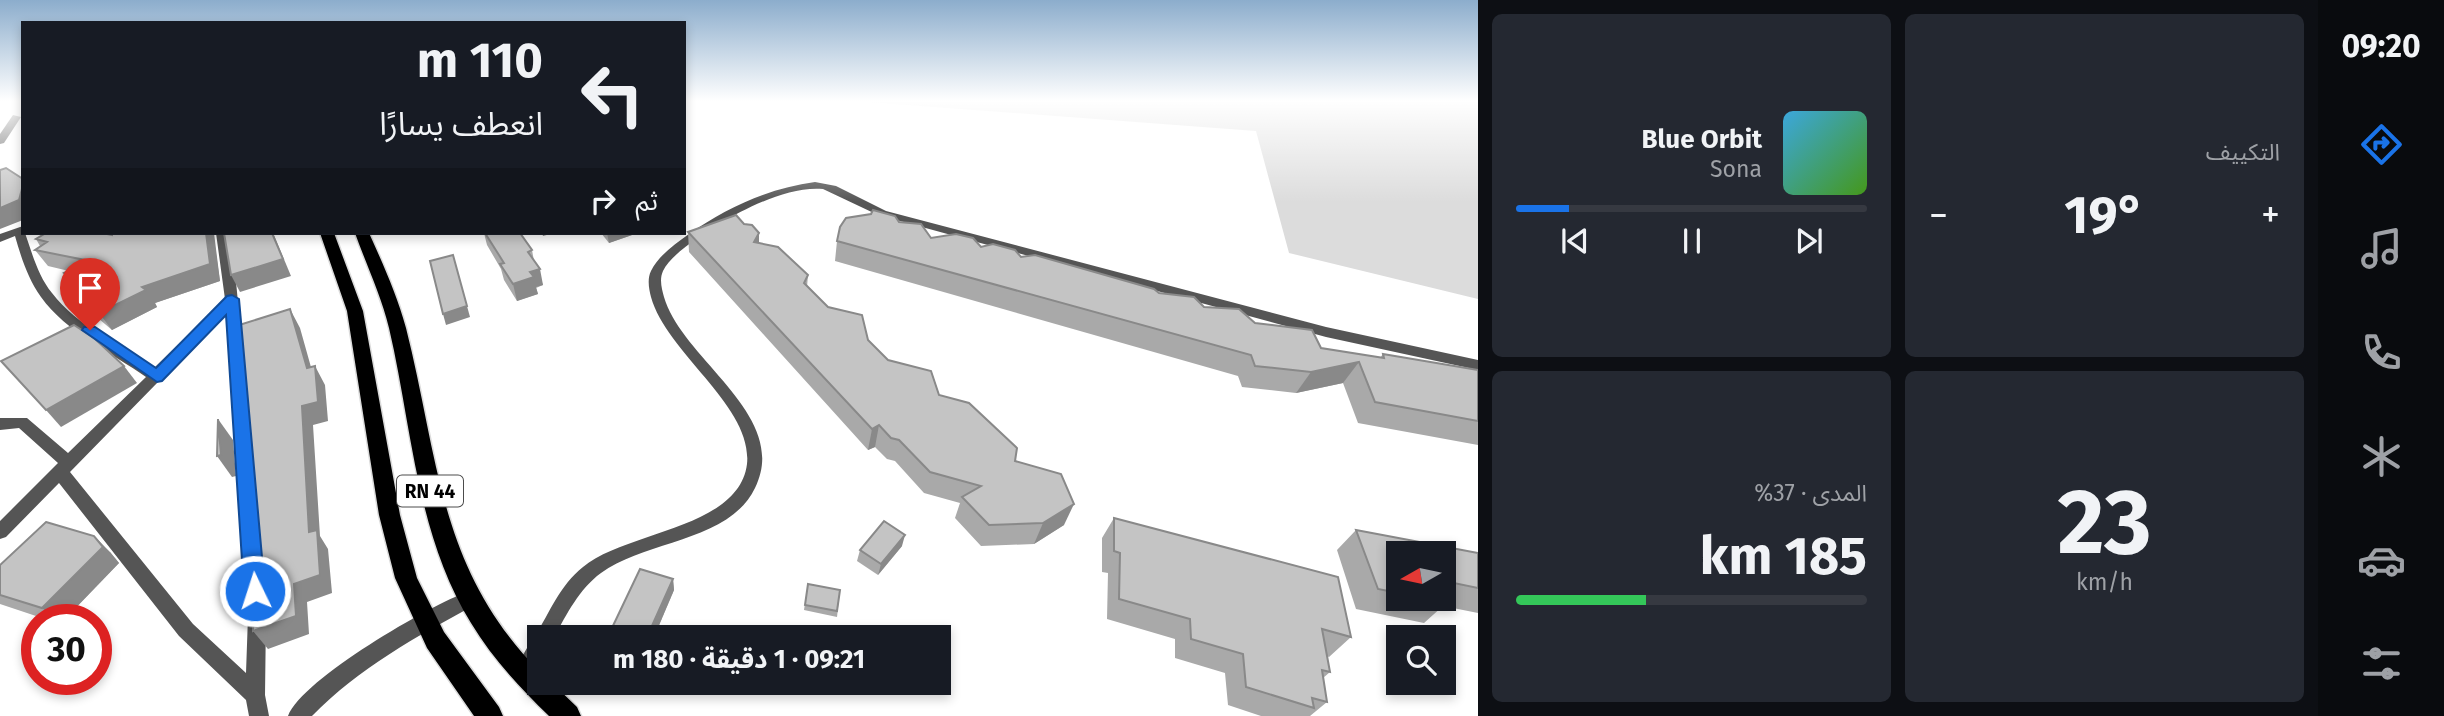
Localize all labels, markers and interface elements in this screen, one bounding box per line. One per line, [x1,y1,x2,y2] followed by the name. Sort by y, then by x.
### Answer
[2341,27,2421,65] text: 09:20
[417,31,543,90] text: 110 m
[567,49,658,140] icon: left
[379,105,543,143] text: انعطف يسارًا
[2357,120,2406,169] icon: directions
[1642,124,1762,155] text: Blue Orbit
[2206,138,2280,166] text: التكييف
[1710,155,1762,183] text: Sona
[584,182,622,220] icon: right
[2064,184,2145,247] text: 19°
[636,186,658,217] text: ثم
[1929,192,1948,238] text: −
[2261,192,2280,238] text: +
[1556,222,1594,260] icon: previous
[1673,222,1711,260] icon: pause
[1790,222,1828,260] icon: next
[2357,224,2406,273] icon: music
[60,258,120,330] pin
[71,269,109,307] icon: arrive
[2357,328,2406,377] icon: phone
[2357,432,2406,481] icon: climate
[2058,468,2151,577] text: 23
[397,476,463,506] road number: RN 44
[1754,479,1867,507] text: المدى · 37%
[1700,525,1867,588] text: 185 km
[2357,536,2406,585] icon: car
[1386,541,1456,611] north arrow
[1386,541,1456,695] map controls
[218,554,292,628] position arrow
[2076,568,2133,596] text: km/h
[21,604,112,695] speed limit sign: 30
[1386,625,1456,695] button: search
[2357,639,2406,688] icon: filters
[613,644,865,675] text: 09:21 · 1 دقيقة · 180 m

